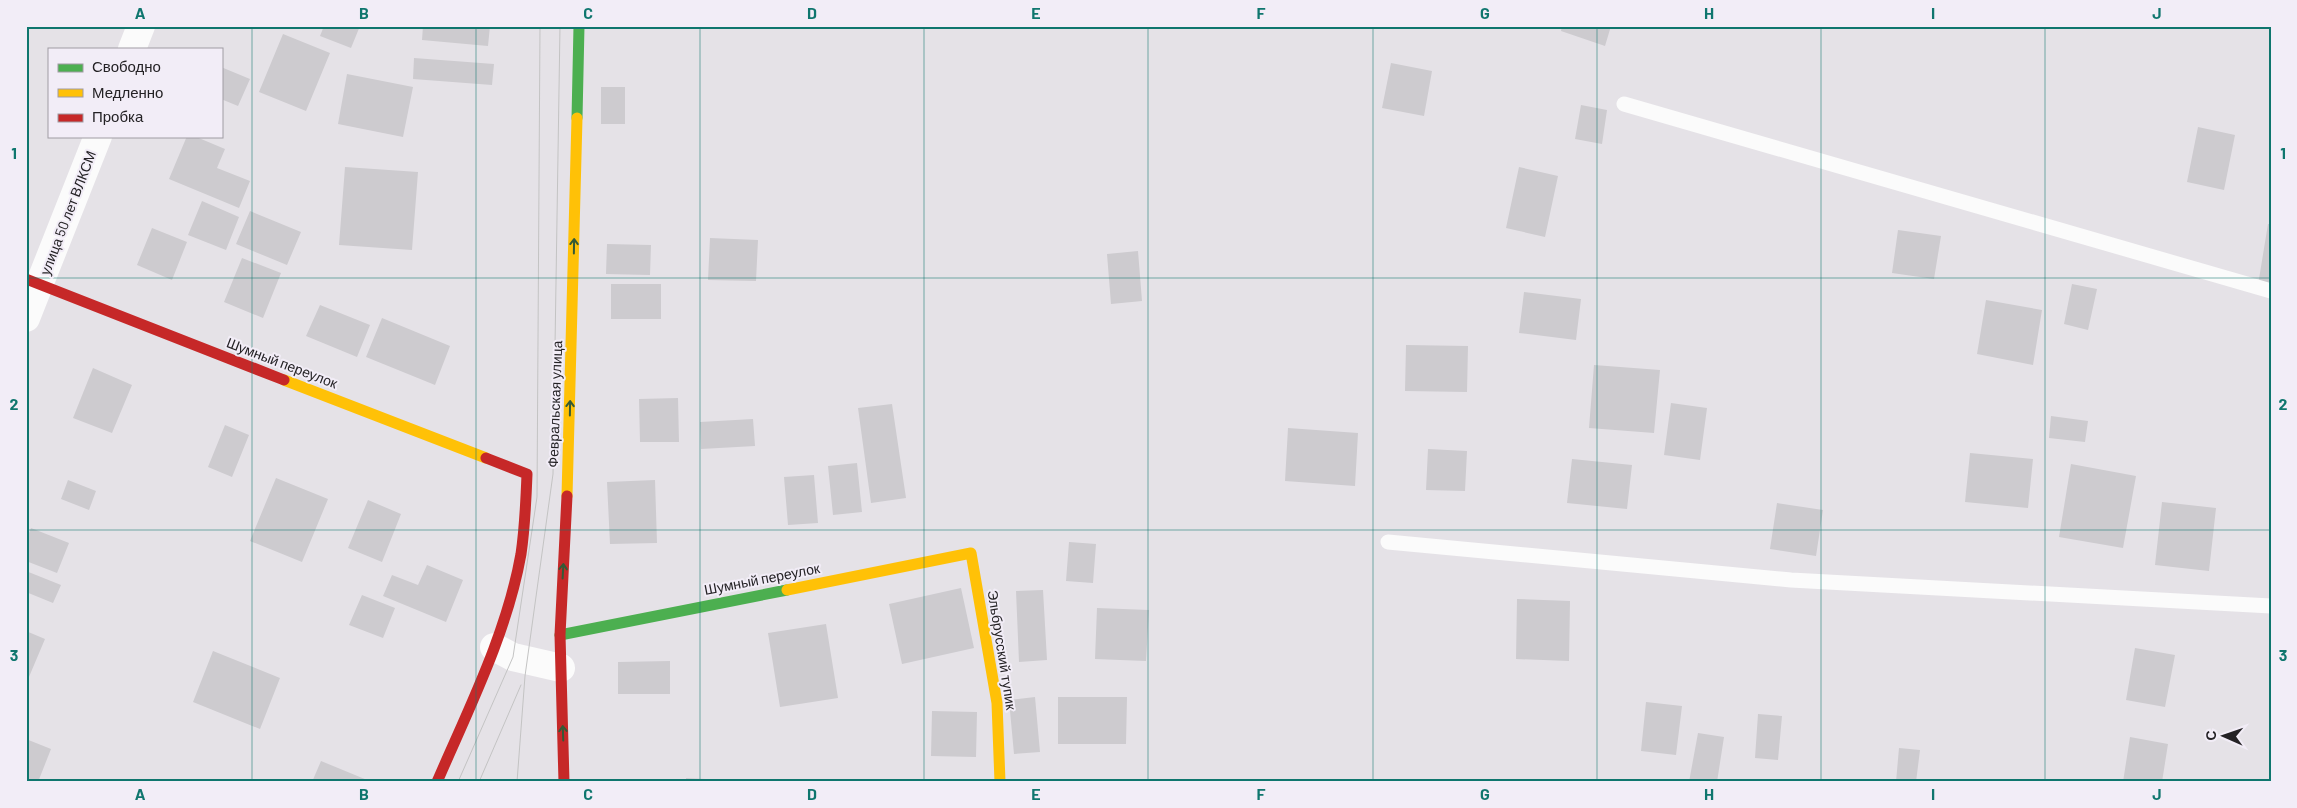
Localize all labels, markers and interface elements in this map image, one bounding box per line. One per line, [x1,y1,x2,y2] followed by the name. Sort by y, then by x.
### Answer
[135,3,146,22] text: A
[359,3,369,22] text: B
[583,3,593,22] text: C
[807,3,817,22] text: D
[1031,3,1041,22] text: E
[1257,3,1266,22] text: F
[1480,3,1490,22] text: G
[1704,3,1714,22] text: H
[1931,3,1935,22] text: I
[2152,3,2162,22] text: J
[48,48,222,138] legend
[92,57,161,75] text: Свободно
[92,83,163,101] text: Медленно
[92,107,144,125] text: Пробка
[11,143,17,162] text: 1
[2280,143,2286,162] text: 1
[36,148,99,277] street label: улица 50 лет ВЛКСМ
[569,238,579,254] one-way arrow
[224,334,341,392] street label: Шумный переулок
[544,340,565,468] street label: Февральская улица
[10,394,19,413] text: 2
[2279,394,2288,413] text: 2
[565,401,575,417] one-way arrow
[703,559,822,598] street label: Шумный переулок
[559,563,568,579] one-way arrow
[985,589,1021,712] street label: Эльбрусский тупик
[10,645,18,664] text: 3
[2279,645,2287,664] text: 3
[2200,710,2250,760] north arrow
[558,725,567,741] one-way arrow
[2202,730,2219,741] text: С
[135,784,146,803] text: A
[359,784,369,803] text: B
[583,784,593,803] text: C
[807,784,817,803] text: D
[1031,784,1041,803] text: E
[1257,784,1266,803] text: F
[1480,784,1490,803] text: G
[1704,784,1714,803] text: H
[1931,784,1935,803] text: I
[2152,784,2162,803] text: J

